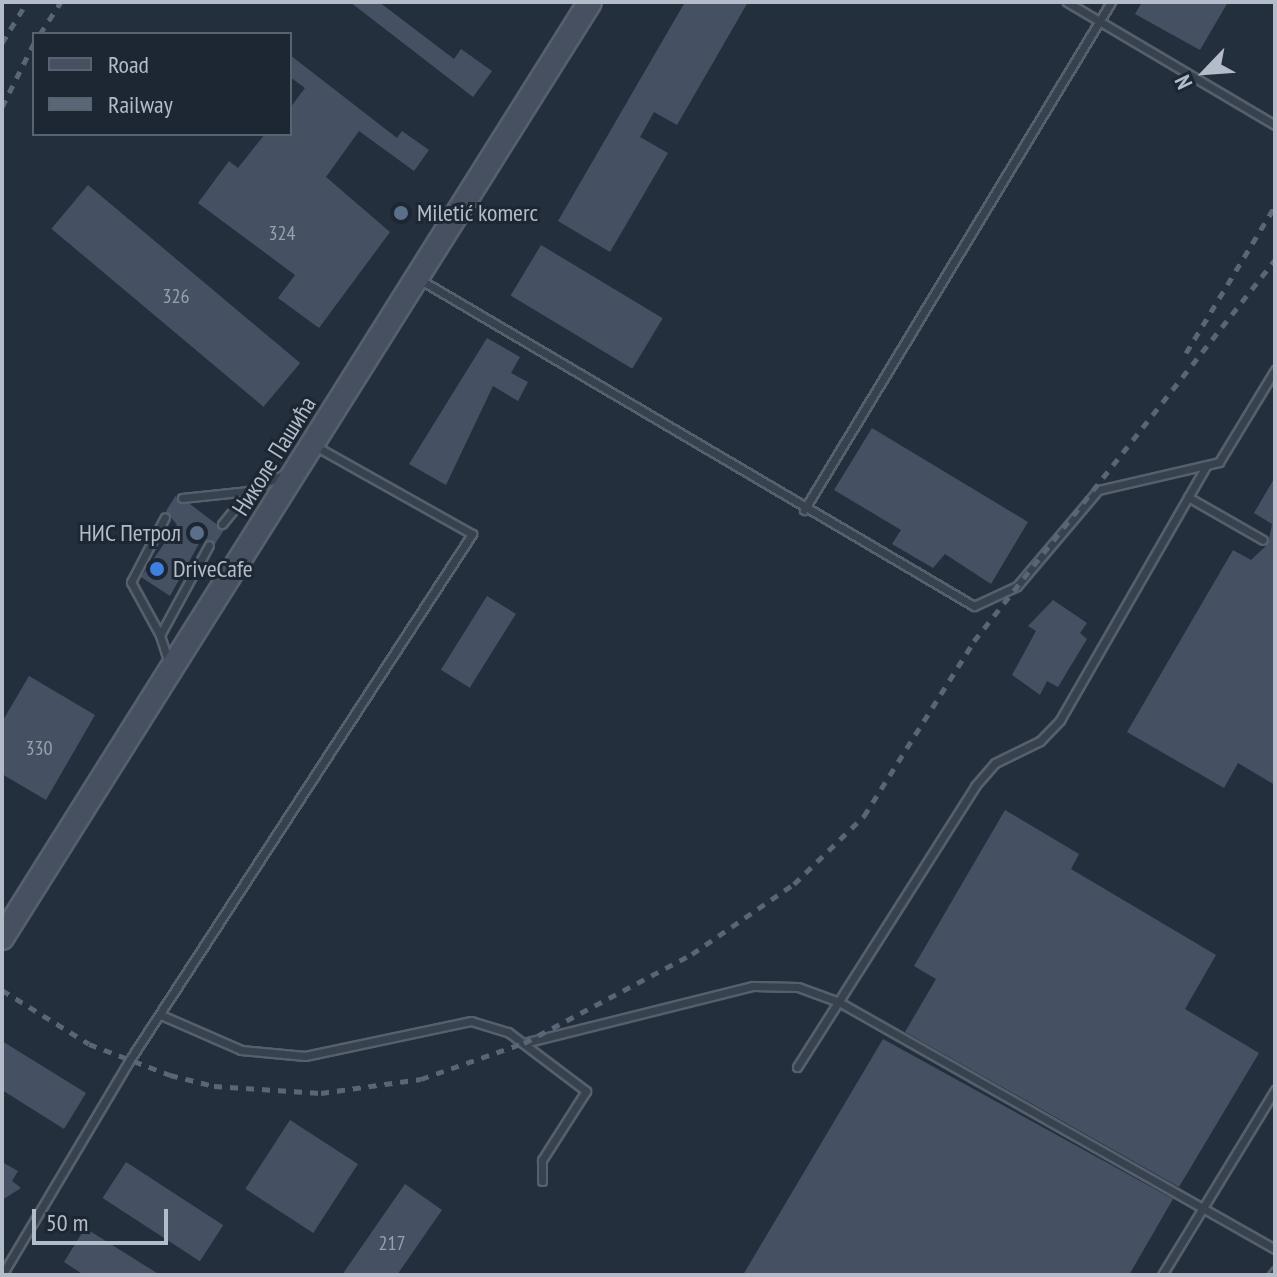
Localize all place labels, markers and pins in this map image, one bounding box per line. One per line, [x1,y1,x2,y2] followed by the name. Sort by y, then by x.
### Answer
[417,199,539,227] place label: Miletić komerc
[392,204,410,222] marker: Miletić komerc
[78,519,181,547] place label: НИС Петрол
[188,524,206,542] marker: НИС Петрол
[173,555,253,583] place label: DriveCafe
[148,560,166,578] marker: DriveCafe

